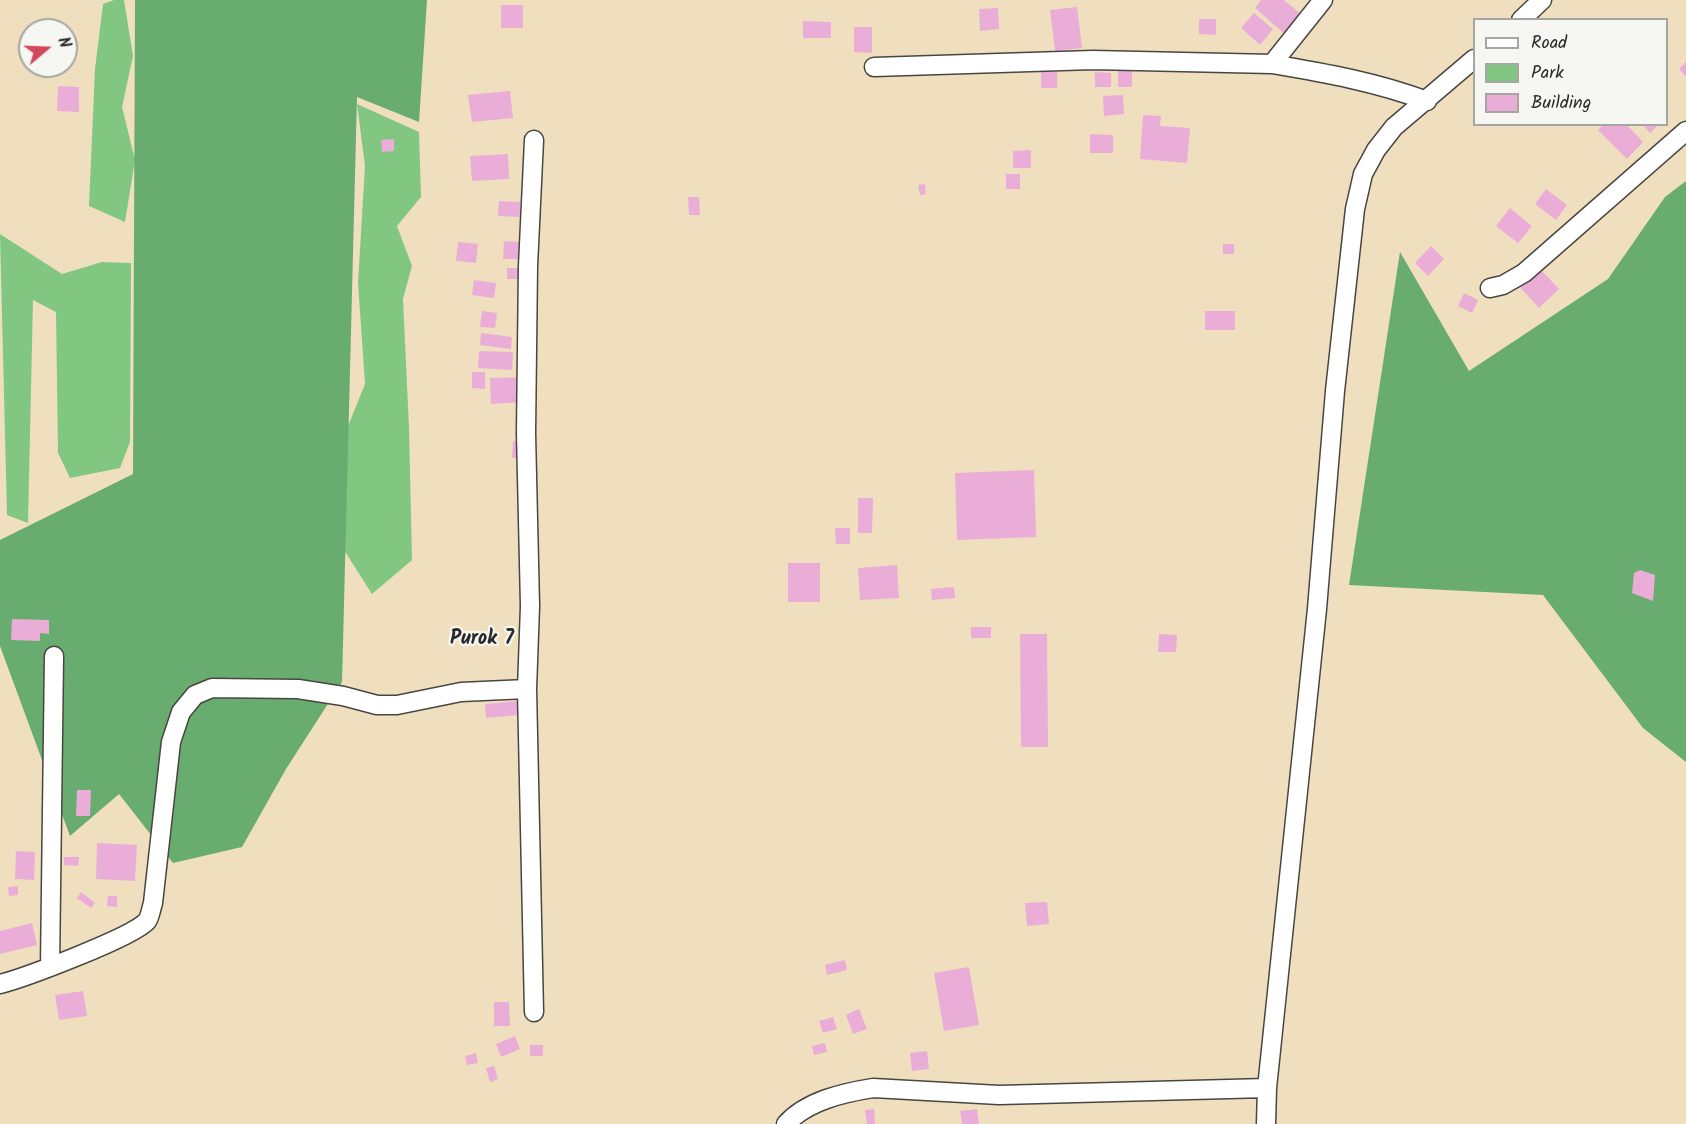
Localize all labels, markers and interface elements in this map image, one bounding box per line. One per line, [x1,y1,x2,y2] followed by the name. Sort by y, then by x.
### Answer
[18,18,78,78] north arrow
[1473,18,1668,126] legend
[1531,29,1567,58] text: Road
[50,34,77,51] text: N
[1531,59,1564,88] text: Park
[1531,89,1591,118] text: Building
[450,629,514,653] district label: Purok 7

